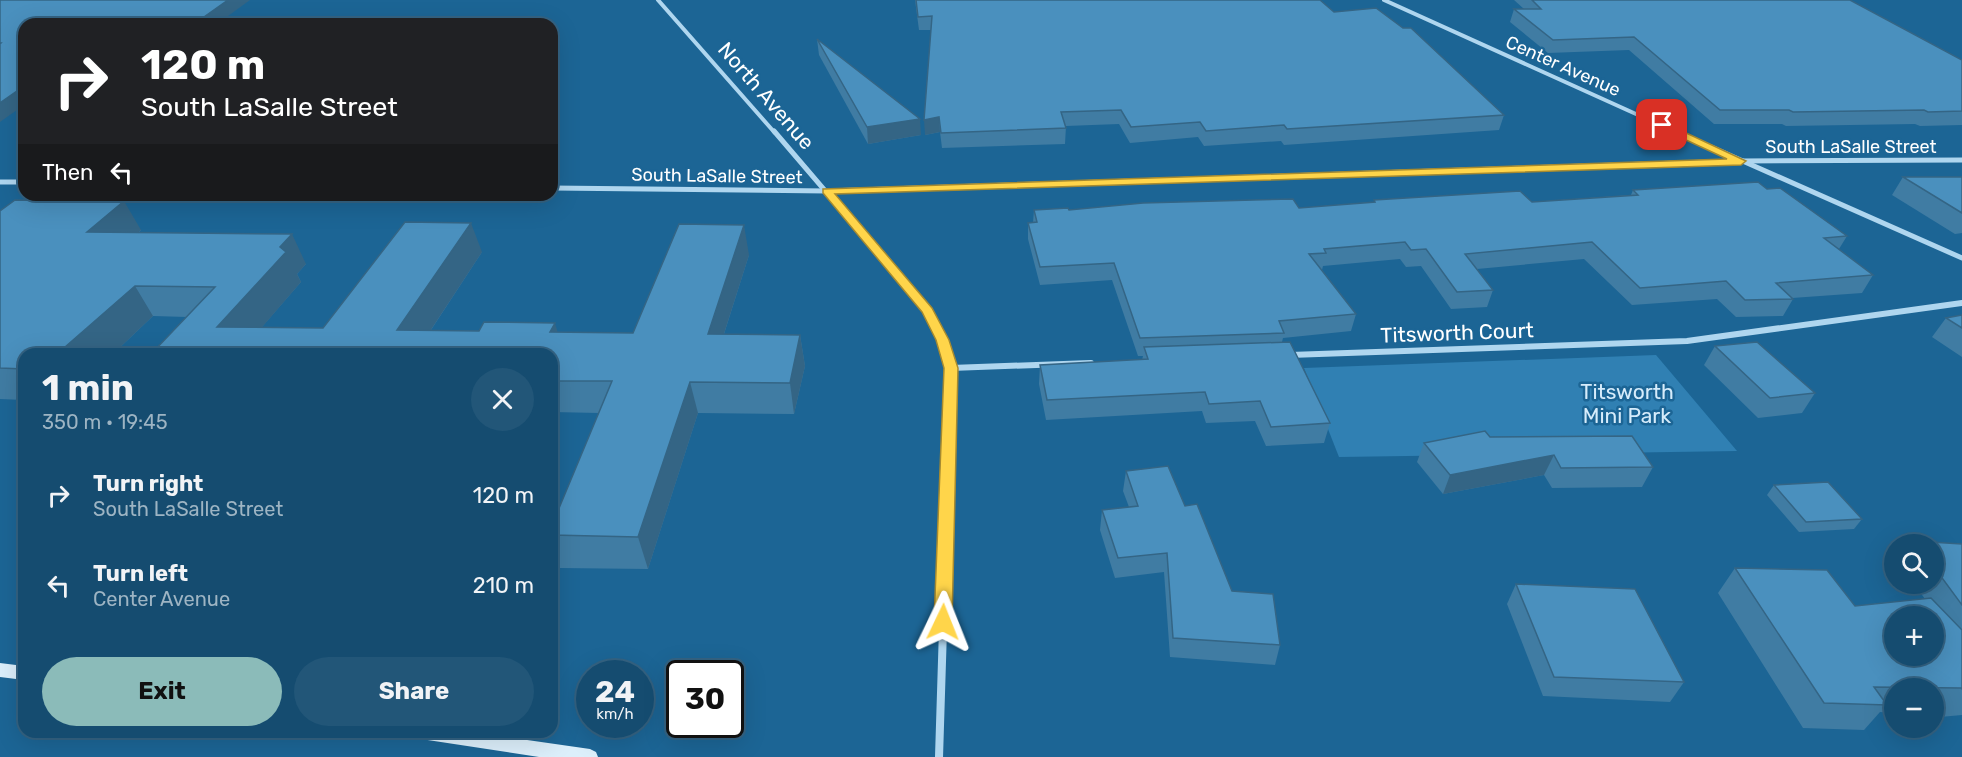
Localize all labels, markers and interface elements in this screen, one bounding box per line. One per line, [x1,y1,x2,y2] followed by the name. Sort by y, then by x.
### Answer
[1502,31,1624,101] street label: Center Avenue
[713,37,820,154] street label: North Avenue
[141,40,265,90] text: 120 m
[42,42,120,120] icon: right
[141,91,398,123] text: South LaSalle Street
[1636,99,1687,150] pin
[1645,108,1678,141] icon: arrive
[1765,136,1937,158] street label: South LaSalle Street
[105,156,138,189] icon: left
[42,159,93,186] text: Then
[631,164,803,188] street label: South LaSalle Street
[1380,317,1534,348] street label: Titsworth Court
[42,366,134,409] text: 1 min
[471,368,534,431] button: close
[1580,379,1674,428] park label: Titsworth Mini Park
[42,410,168,434] text: 350 m · 19:45
[93,470,203,497] text: Turn right
[42,479,75,512] icon: right
[473,482,534,509] text: 120 m
[93,497,283,521] text: South LaSalle Street
[1884,534,1944,738] map controls
[1884,534,1944,594] button: search
[93,560,188,587] text: Turn left
[42,569,75,602] icon: left
[473,572,534,599] text: 210 m
[93,587,230,611] text: Center Avenue
[911,590,975,654] position arrow
[1884,606,1944,666] button: +
[42,657,282,726] button: Exit
[294,657,534,726] button: Share
[666,660,744,738] speed limit sign: 30
[595,674,635,710] text: 24
[1884,678,1944,738] button: −
[596,705,634,723] text: km/h

